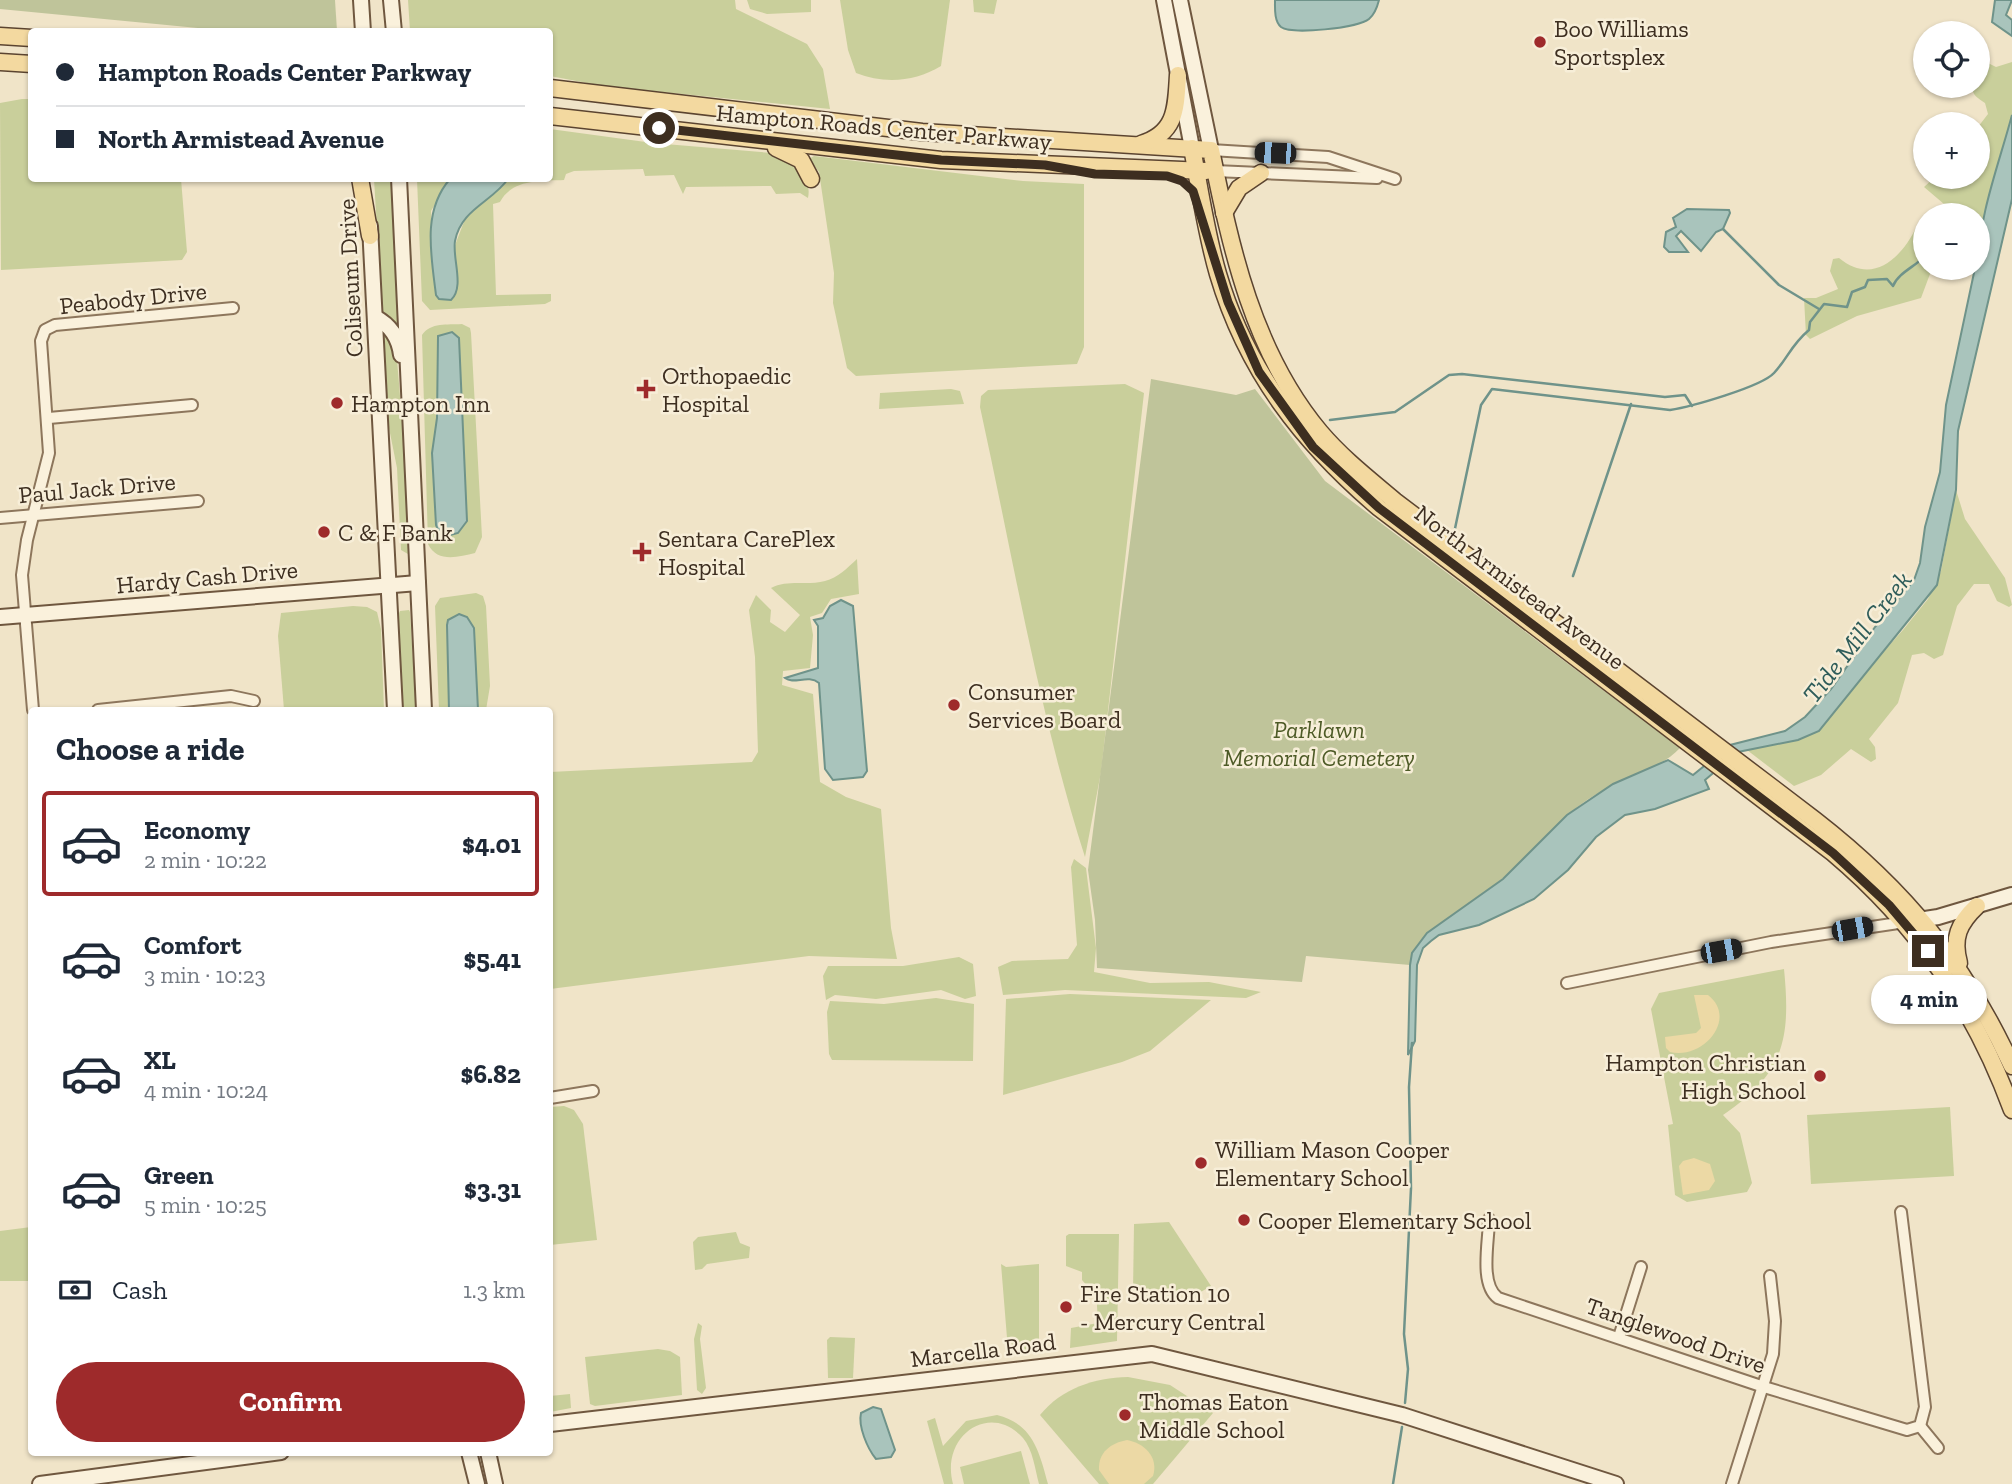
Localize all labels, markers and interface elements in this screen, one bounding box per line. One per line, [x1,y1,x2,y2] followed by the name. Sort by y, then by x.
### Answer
[1554,14,1689,71] place label: Boo Williams Sportsplex
[1913,21,1990,280] map controls
[1913,21,1990,98] button: locate
[1532,34,1548,50] marker: Boo Williams Sportsplex
[98,56,471,88] text: Hampton Roads Center Parkway
[715,98,1054,156] street label: Hampton Roads Center Parkway
[643,112,675,144] route start
[1913,112,1990,189] button: +
[98,123,384,155] text: North Armistead Avenue
[1254,142,1297,164] car
[331,198,369,358] street label: Coliseum Drive
[1913,203,1990,280] button: −
[58,276,208,320] street label: Peabody Drive
[662,361,791,418] place label: Orthopaedic Hospital
[636,379,656,399] marker: Orthopaedic Hospital
[351,389,490,418] place label: Hampton Inn
[329,395,345,411] marker: Hampton Inn
[17,467,177,509] street label: Paul Jack Drive
[1409,498,1631,676] street label: North Armistead Avenue
[338,518,453,547] place label: C & F Bank
[316,524,332,540] marker: C & F Bank
[658,524,835,581] place label: Sentara CarePlex Hospital
[632,542,652,562] marker: Sentara CarePlex Hospital
[115,555,299,599] street label: Hardy Cash Drive
[1796,565,1918,709] water label: Tide Mill Creek
[968,677,1121,734] place label: Consumer Services Board
[946,697,962,713] marker: Consumer Services Board
[1223,715,1415,772] park label: Parklawn Memorial Cemetery
[56,730,244,768] text: Choose a ride
[60,812,123,875] icon: car
[144,814,250,846] text: Economy
[462,828,521,860] text: $4.01
[144,846,267,874] text: 2 min · 10:22
[1830,915,1875,943] car
[60,927,123,990] icon: car
[144,929,241,961] text: Comfort
[1912,935,1944,967] route end
[1699,937,1744,965] car
[463,943,521,975] text: $5.41
[144,961,266,989] text: 3 min · 10:23
[1870,976,1986,1024] callout: 4 min
[1900,985,1958,1013] text: 4 min
[60,1042,123,1105] icon: car
[144,1044,176,1076] text: XL
[1605,1048,1806,1105] place label: Hampton Christian High School
[460,1058,521,1090] text: $6.82
[1812,1068,1828,1084] marker: Hampton Christian High School
[144,1076,268,1104] text: 4 min · 10:24
[1215,1135,1450,1192] place label: William Mason Cooper Elementary School
[1193,1155,1209,1171] marker: William Mason Cooper Elementary School
[60,1157,123,1220] icon: car
[144,1159,214,1191] text: Green
[464,1173,521,1205] text: $3.31
[144,1191,267,1219] text: 5 min · 10:25
[1258,1206,1531,1235] place label: Cooper Elementary School
[1236,1212,1252,1228] marker: Cooper Elementary School
[56,1271,94,1309] icon: cash
[112,1274,167,1306] text: Cash
[463,1276,525,1304] text: 1.3 km
[1080,1279,1265,1336] place label: Fire Station 10 - Mercury Central
[1582,1291,1770,1379] street label: Tanglewood Drive
[1058,1299,1074,1315] marker: Fire Station 10 - Mercury Central
[909,1327,1057,1373] street label: Marcella Road
[56,1362,525,1442] button: Confirm
[1139,1387,1289,1444] place label: Thomas Eaton Middle School
[1117,1407,1133,1423] marker: Thomas Eaton Middle School

